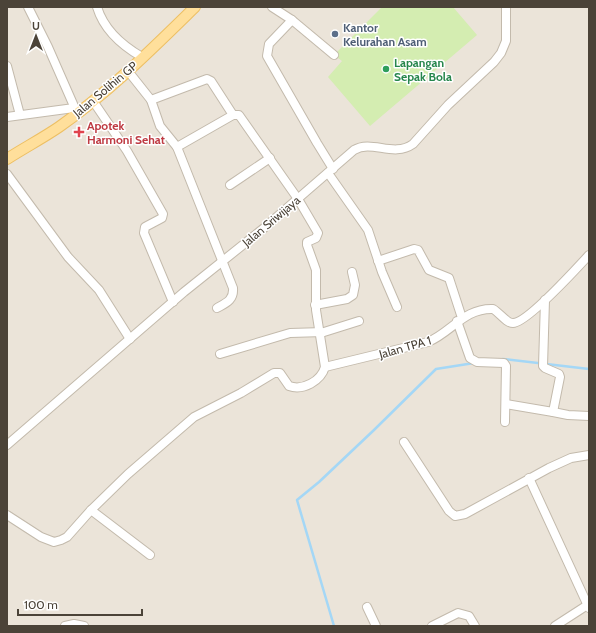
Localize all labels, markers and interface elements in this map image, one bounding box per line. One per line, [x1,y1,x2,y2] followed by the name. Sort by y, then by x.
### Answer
[16,16,56,56] north arrow
[32,19,40,33] text: U
[343,20,427,49] place label: Kantor Kelurahan Asam
[330,29,340,39] marker: Kantor Kelurahan Asam
[394,55,452,84] place label: Lapangan Sepak Bola
[69,58,140,121] street label: Jalan Solihin GP
[381,64,391,74] marker: Lapangan Sepak Bola
[87,118,165,147] place label: Apotek Harmoni Sehat
[74,127,84,137] marker: Apotek Harmoni Sehat
[238,192,303,250] street label: Jalan Sriwijaya
[376,332,433,362] street label: Jalan TPA 1
[18,591,142,617] scale bar
[24,597,58,612] text: 100 m

